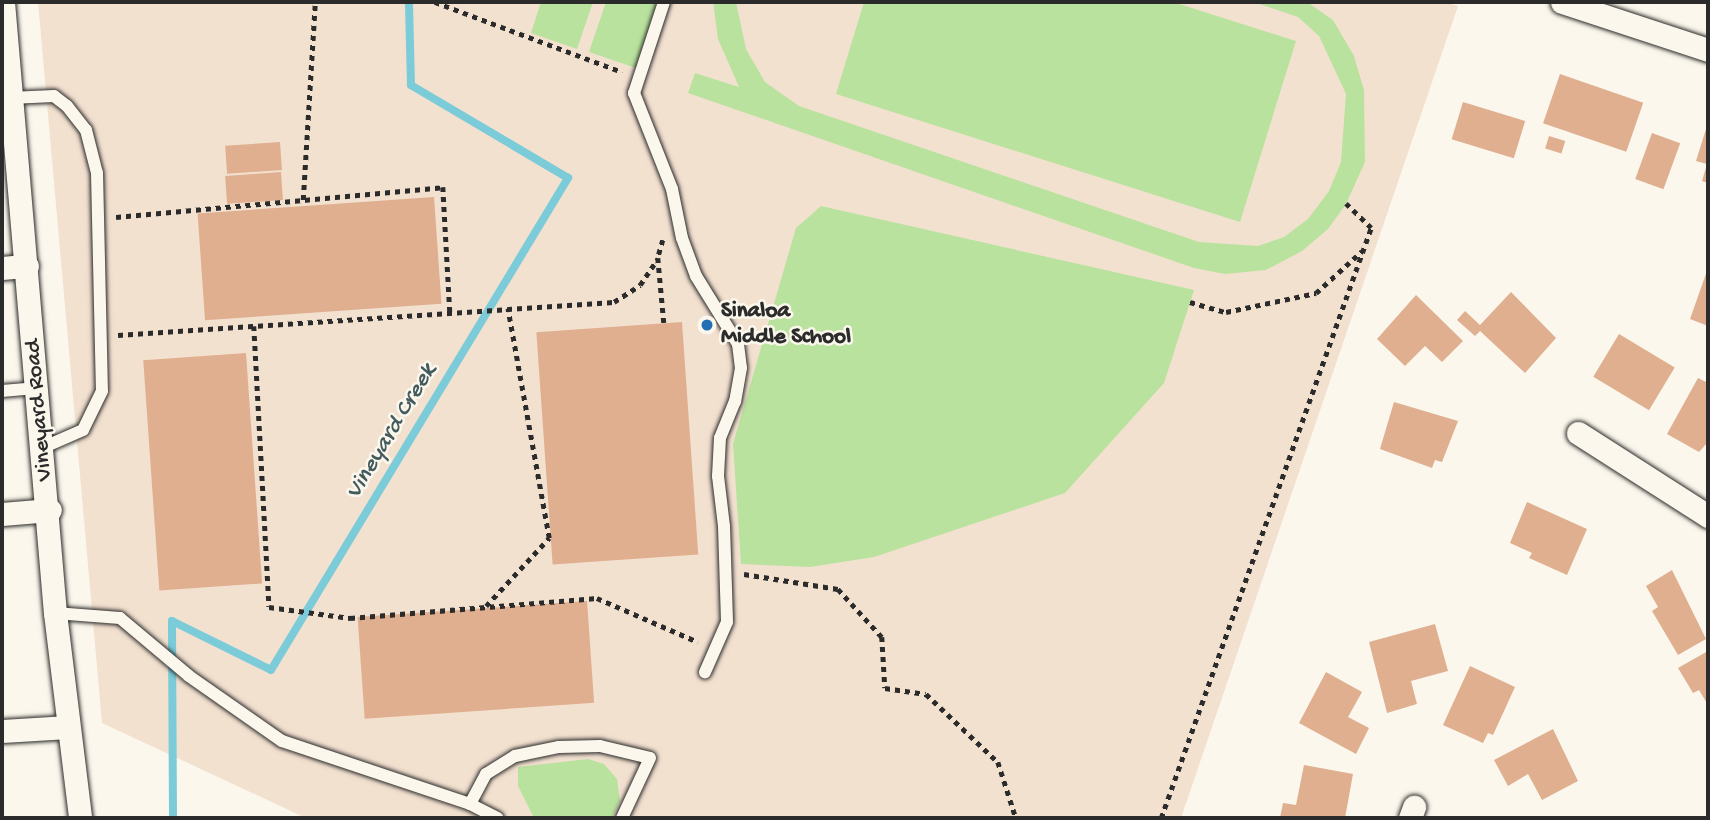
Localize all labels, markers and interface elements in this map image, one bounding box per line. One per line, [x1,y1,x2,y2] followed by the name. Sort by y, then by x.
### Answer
[721,298,851,352] place label: Sinaloa Middle School
[699,317,715,333] marker: Sinaloa Middle School
[20,338,60,482] street label: Vineyard Road
[340,359,444,505] water label: Vineyard Creek

